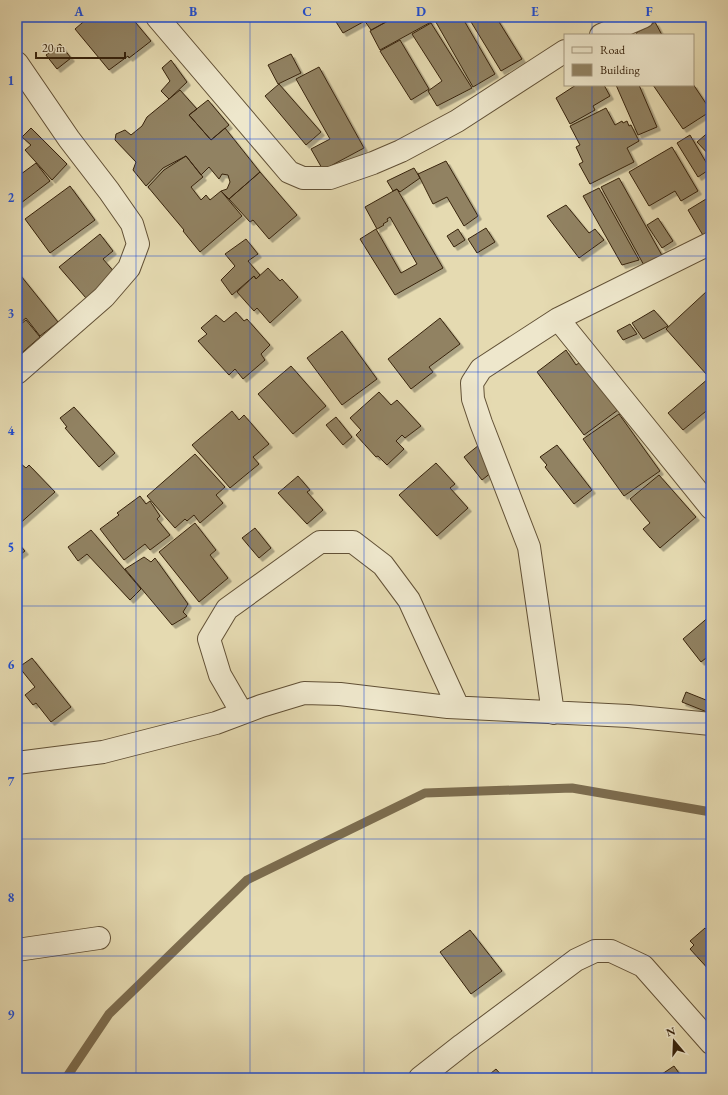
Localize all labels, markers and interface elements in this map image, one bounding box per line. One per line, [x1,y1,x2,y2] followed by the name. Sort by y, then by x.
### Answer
[73,3,84,20] text: A
[189,3,197,20] text: B
[302,3,312,20] text: C
[416,3,426,20] text: D
[531,3,539,20] text: E
[645,3,653,20] text: F
[36,34,125,60] scale bar
[564,34,694,86] legend
[42,40,66,56] text: 20 m
[600,42,626,58] text: Road
[600,62,641,78] text: Building
[8,72,15,89] text: 1
[8,189,15,206] text: 2
[8,305,15,322] text: 3
[8,422,15,439] text: 4
[8,539,14,556] text: 5
[8,656,15,673] text: 6
[8,773,15,790] text: 7
[8,889,15,906] text: 8
[8,1006,15,1023] text: 9
[654,1021,694,1061] north arrow
[664,1023,677,1040] text: N

